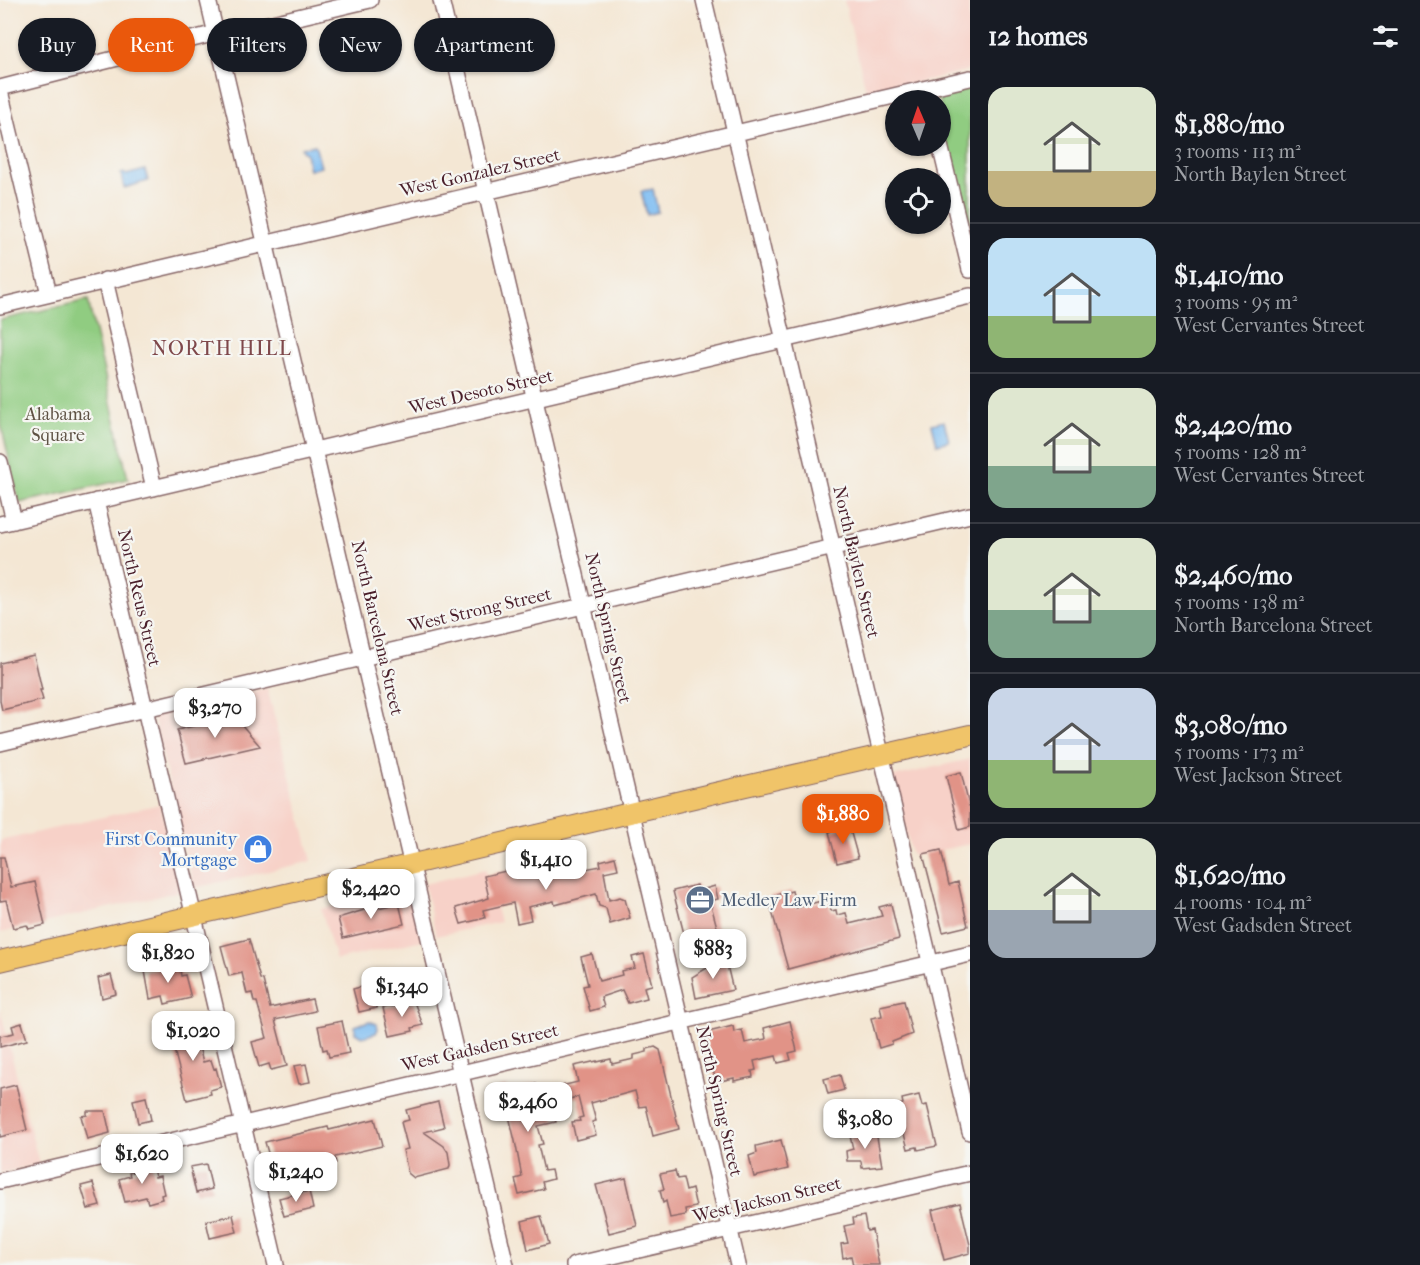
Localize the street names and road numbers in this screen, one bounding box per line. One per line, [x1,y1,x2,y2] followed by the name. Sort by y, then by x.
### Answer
[397,144,563,202] street label: West Gonzalez Street
[406,365,556,419] street label: West Desoto Street
[828,484,884,641] street label: North Baylen Street
[113,527,165,669] street label: North Reus Street
[347,539,407,718] street label: North Barcelona Street
[580,551,636,706] street label: North Spring Street
[406,583,554,637] street label: West Strong Street
[399,1020,561,1076] street label: West Gadsden Street
[691,1024,747,1179] street label: North Spring Street
[690,1173,844,1228] street label: West Jackson Street

